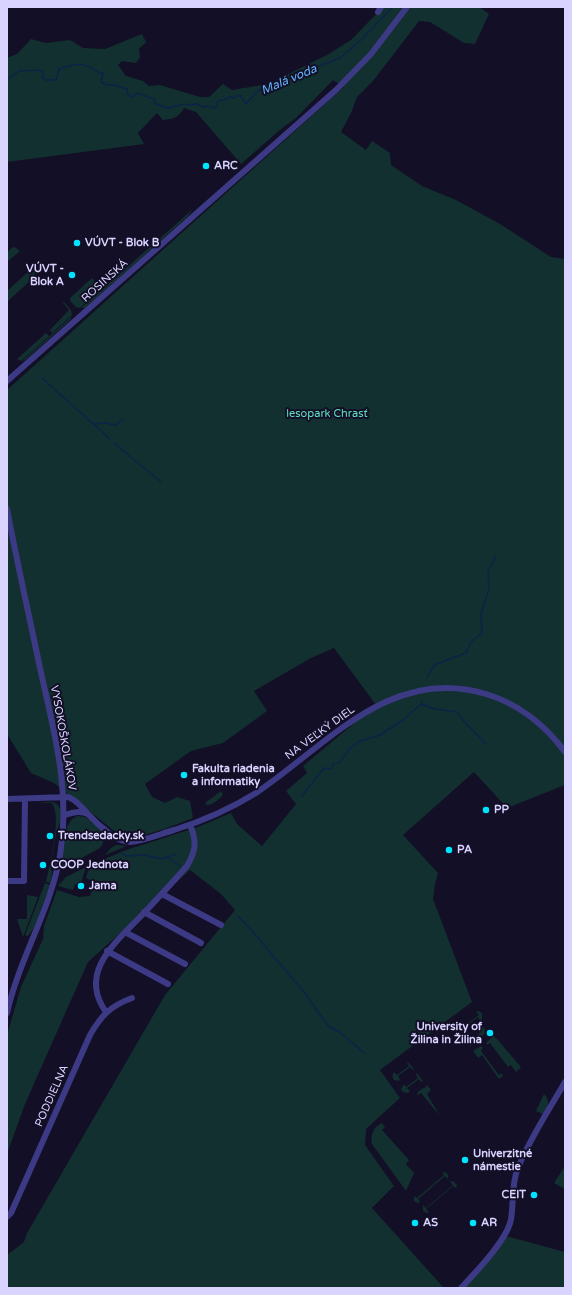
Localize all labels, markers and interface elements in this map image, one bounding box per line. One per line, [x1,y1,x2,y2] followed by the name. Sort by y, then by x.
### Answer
[259,62,319,98] water label: Malá voda
[214,159,238,173] place label: ARC
[201,161,211,171] marker: ARC
[85,236,159,250] place label: VÚVT - Blok B
[72,238,82,248] marker: VÚVT - Blok B
[79,257,131,305] street label: ROSINSKÁ
[26,262,64,288] place label: VÚVT - Blok A
[67,270,77,280] marker: VÚVT - Blok A
[286,407,368,421] park label: lesopark Chrasť
[47,684,79,792] street label: VYSOKOŠKOLÁKOV
[283,703,357,763] street label: NA VEĽKÝ DIEL
[192,762,275,788] place label: Fakulta riadenia a informatiky
[179,770,189,780] marker: Fakulta riadenia a informatiky
[494,803,509,817] place label: PP
[481,805,491,815] marker: PP
[58,829,144,843] place label: Trendsedacky.sk
[45,831,55,841] marker: Trendsedacky.sk
[457,843,472,857] place label: PA
[444,845,454,855] marker: PA
[51,858,129,872] place label: COOP Jednota
[38,860,48,870] marker: COOP Jednota
[89,879,117,893] place label: Jama
[76,881,86,891] marker: Jama
[411,1020,482,1046] place label: University of Žilina in Žilina
[485,1028,495,1038] marker: University of Žilina in Žilina
[32,1063,72,1129] street label: PODDIELNA
[473,1147,532,1173] place label: Univerzitné námestie
[460,1155,470,1165] marker: Univerzitné námestie
[502,1188,526,1202] place label: CEIT
[529,1190,539,1200] marker: CEIT
[423,1216,438,1230] place label: AS
[481,1216,497,1230] place label: AR
[410,1218,420,1228] marker: AS
[468,1218,478,1228] marker: AR

